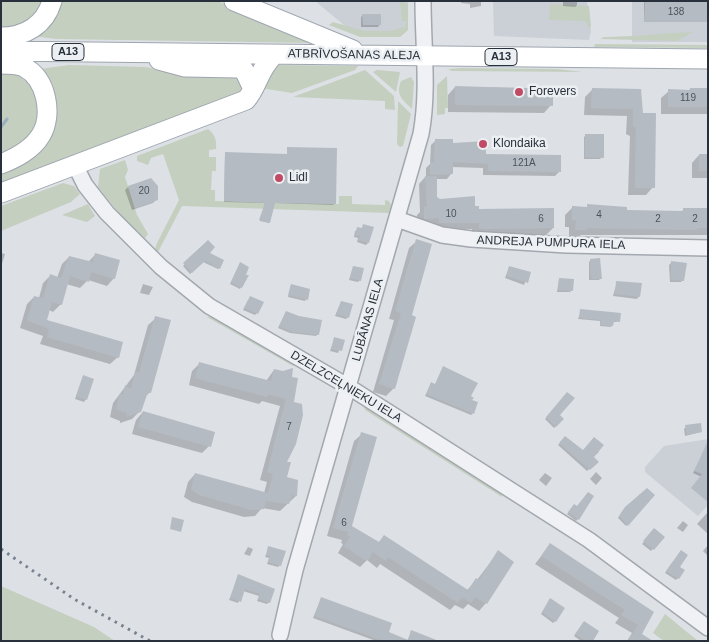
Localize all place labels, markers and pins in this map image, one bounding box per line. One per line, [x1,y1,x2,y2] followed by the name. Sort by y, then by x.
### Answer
[529,85,576,99] place label: Forevers
[513,86,525,98] marker: Forevers
[493,137,546,151] place label: Klondaika
[477,138,489,150] marker: Klondaika
[289,171,308,185] place label: Lidl
[273,172,285,184] marker: Lidl

